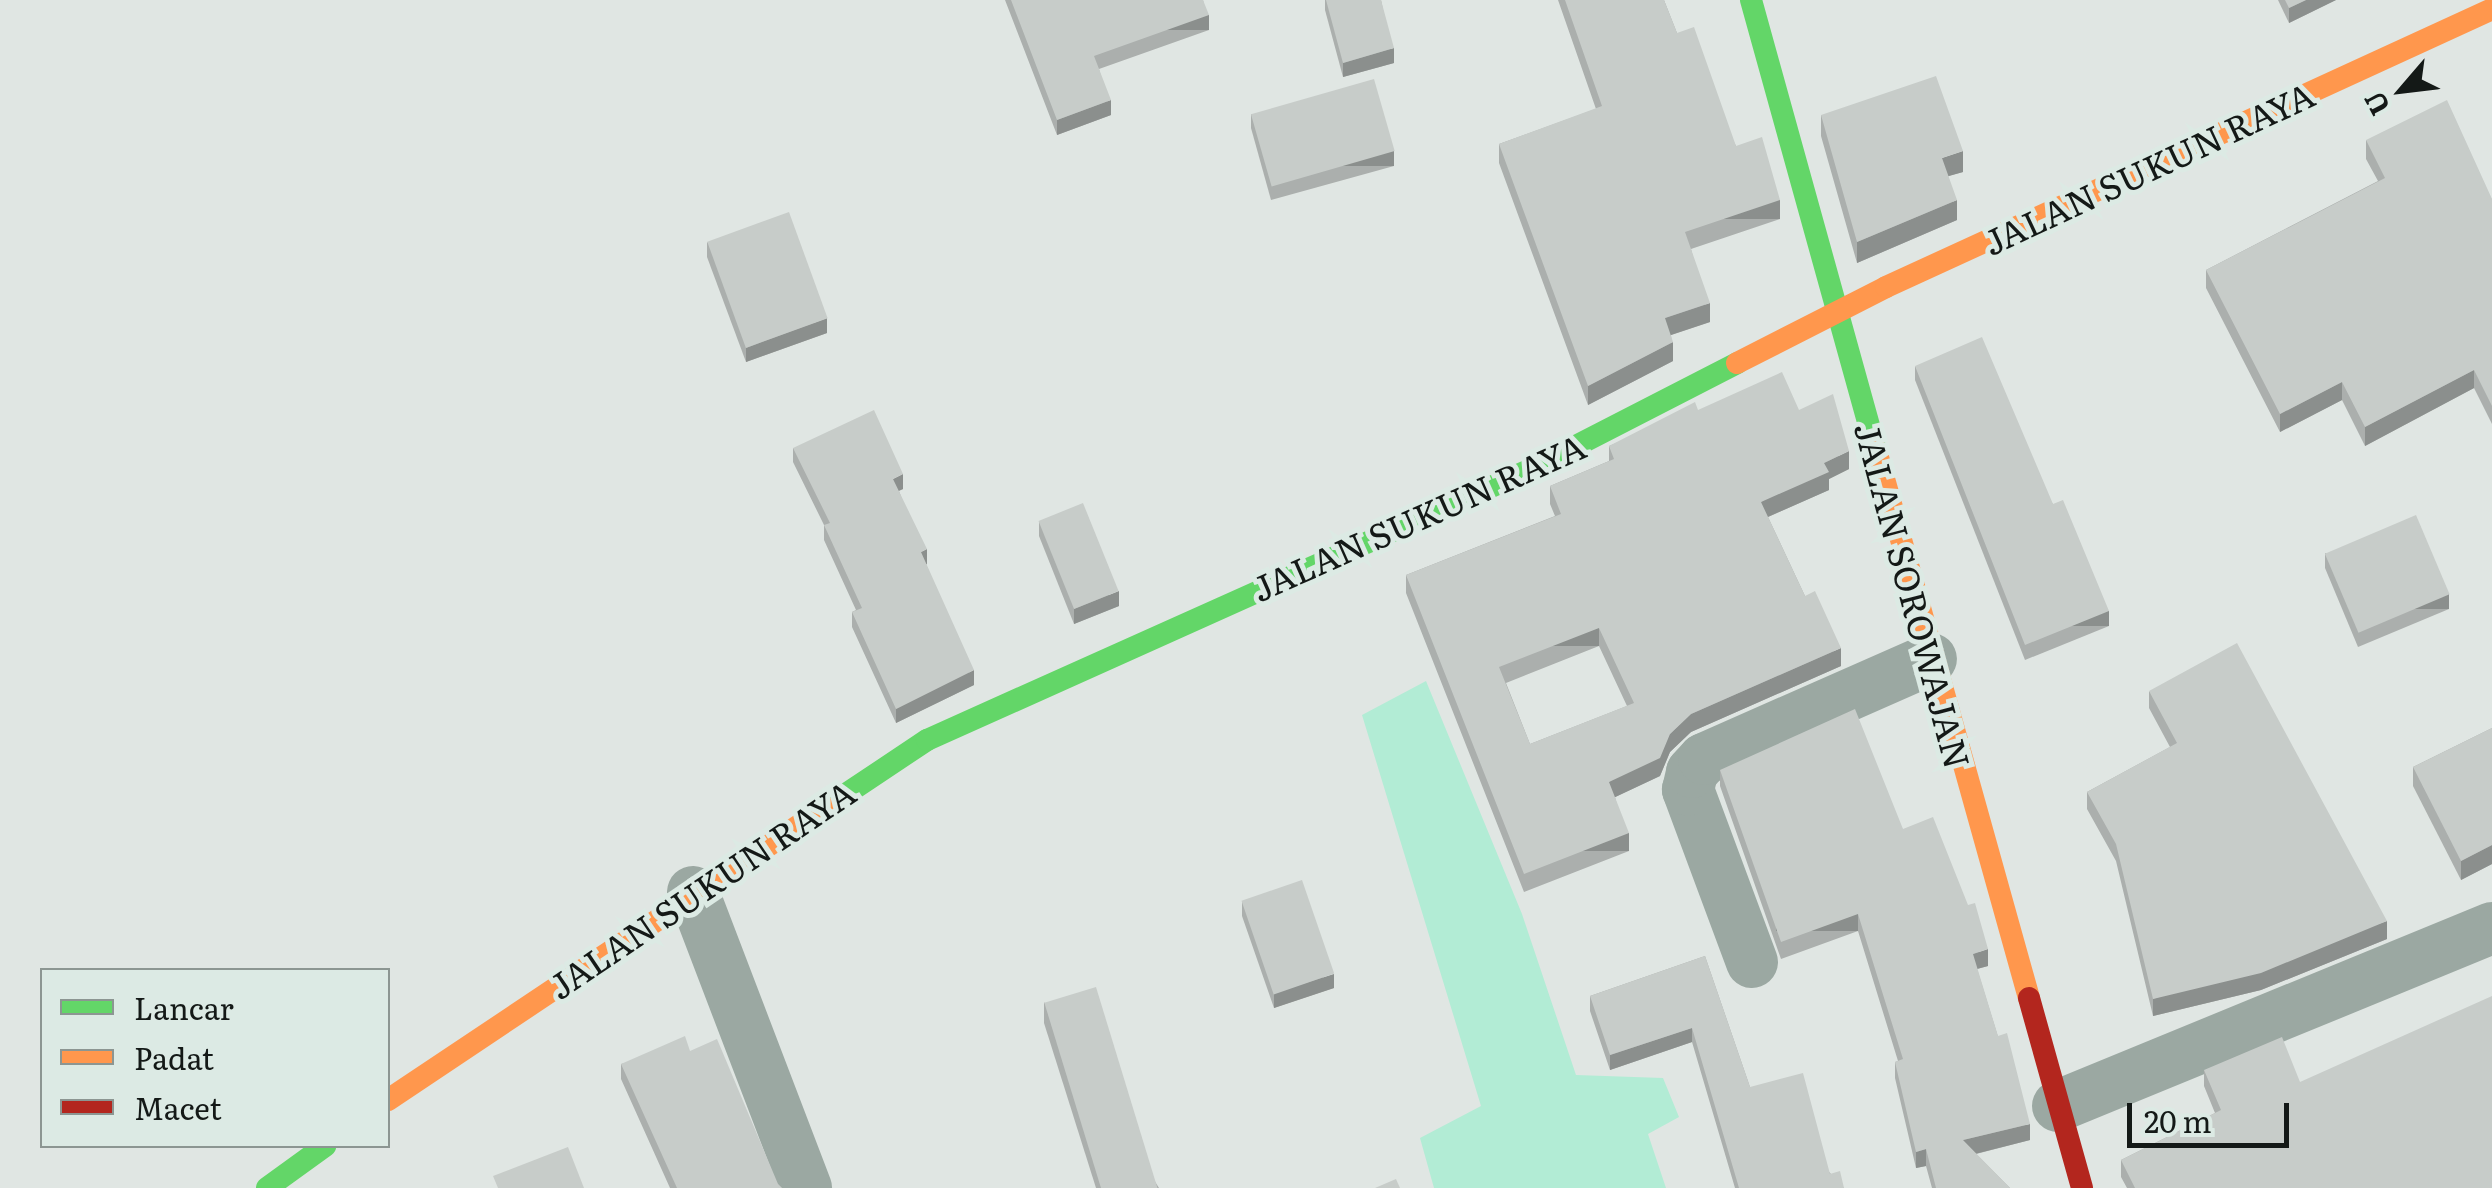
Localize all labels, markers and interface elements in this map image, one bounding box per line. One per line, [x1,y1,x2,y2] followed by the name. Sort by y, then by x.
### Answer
[2352,40,2452,140] north arrow
[1976,72,2320,262] street label: JALAN SUKUN RAYA
[2352,85,2399,124] text: U
[1848,417,1980,773] street label: JALAN SOROWAJAN
[1245,423,1591,609] street label: JALAN SUKUN RAYA
[540,770,862,1006] street label: JALAN SUKUN RAYA
[40,968,390,1148] legend
[134,985,234,1029] text: Lancar
[134,1035,214,1079] text: Padat
[2132,1083,2294,1145] scale bar
[134,1085,222,1129] text: Macet
[2144,1098,2212,1142] text: 20 m

